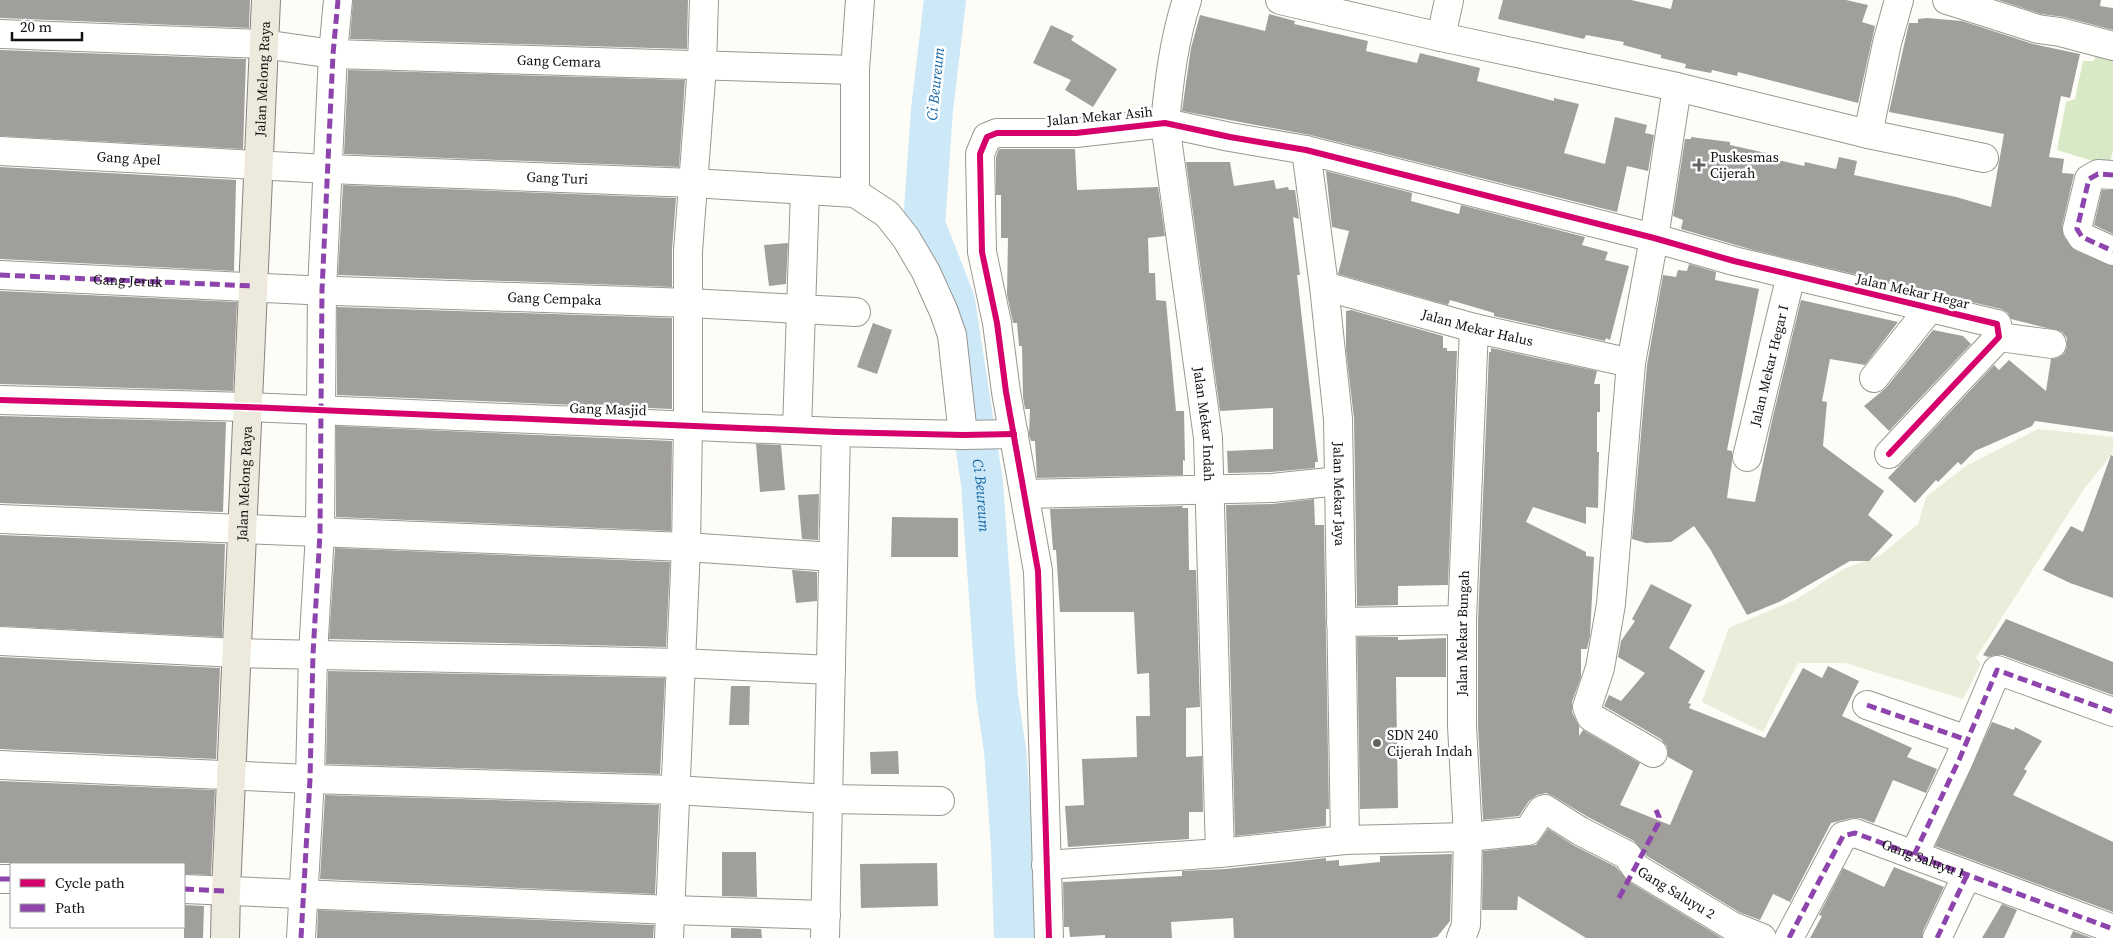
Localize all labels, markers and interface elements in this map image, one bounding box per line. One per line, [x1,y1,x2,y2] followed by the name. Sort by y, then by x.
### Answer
[12,10,82,42] scale bar
[20,16,52,37] text: 20 m
[250,20,275,138] street label: Jalan Melong Raya
[921,46,949,122] water label: Ci Beureum
[517,50,602,72] street label: Gang Cemara
[1045,101,1154,131] street label: Jalan Mekar Asih
[96,146,161,170] street label: Gang Apel
[1710,147,1779,183] place label: Puskesmas Cijerah
[1692,158,1706,172] marker: Puskesmas Cijerah
[526,167,589,189] street label: Gang Turi
[1853,268,1972,314] street label: Jalan Mekar Hegar
[93,269,163,292] street label: Gang Jeruk
[507,287,603,310] street label: Gang Cempaka
[1745,303,1793,429] street label: Jalan Mekar Hegar I
[1418,304,1535,351] street label: Jalan Mekar Halus
[1188,365,1219,482] street label: Jalan Mekar Indah
[569,398,647,420] street label: Gang Masjid
[232,425,257,542] street label: Jalan Melong Raya
[1328,441,1350,547] street label: Jalan Mekar Jaya
[968,457,996,533] water label: Ci Beureum
[1452,570,1474,697] street label: Jalan Mekar Bungah
[1387,725,1473,761] place label: SDN 240 Cijerah Indah
[1371,737,1383,749] marker: SDN 240 Cijerah Indah
[1879,834,1968,883] street label: Gang Saluyu 1
[1634,861,1719,924] street label: Gang Saluyu 2
[10,863,185,928] legend
[55,872,125,893] text: Cycle path
[55,897,85,918] text: Path

